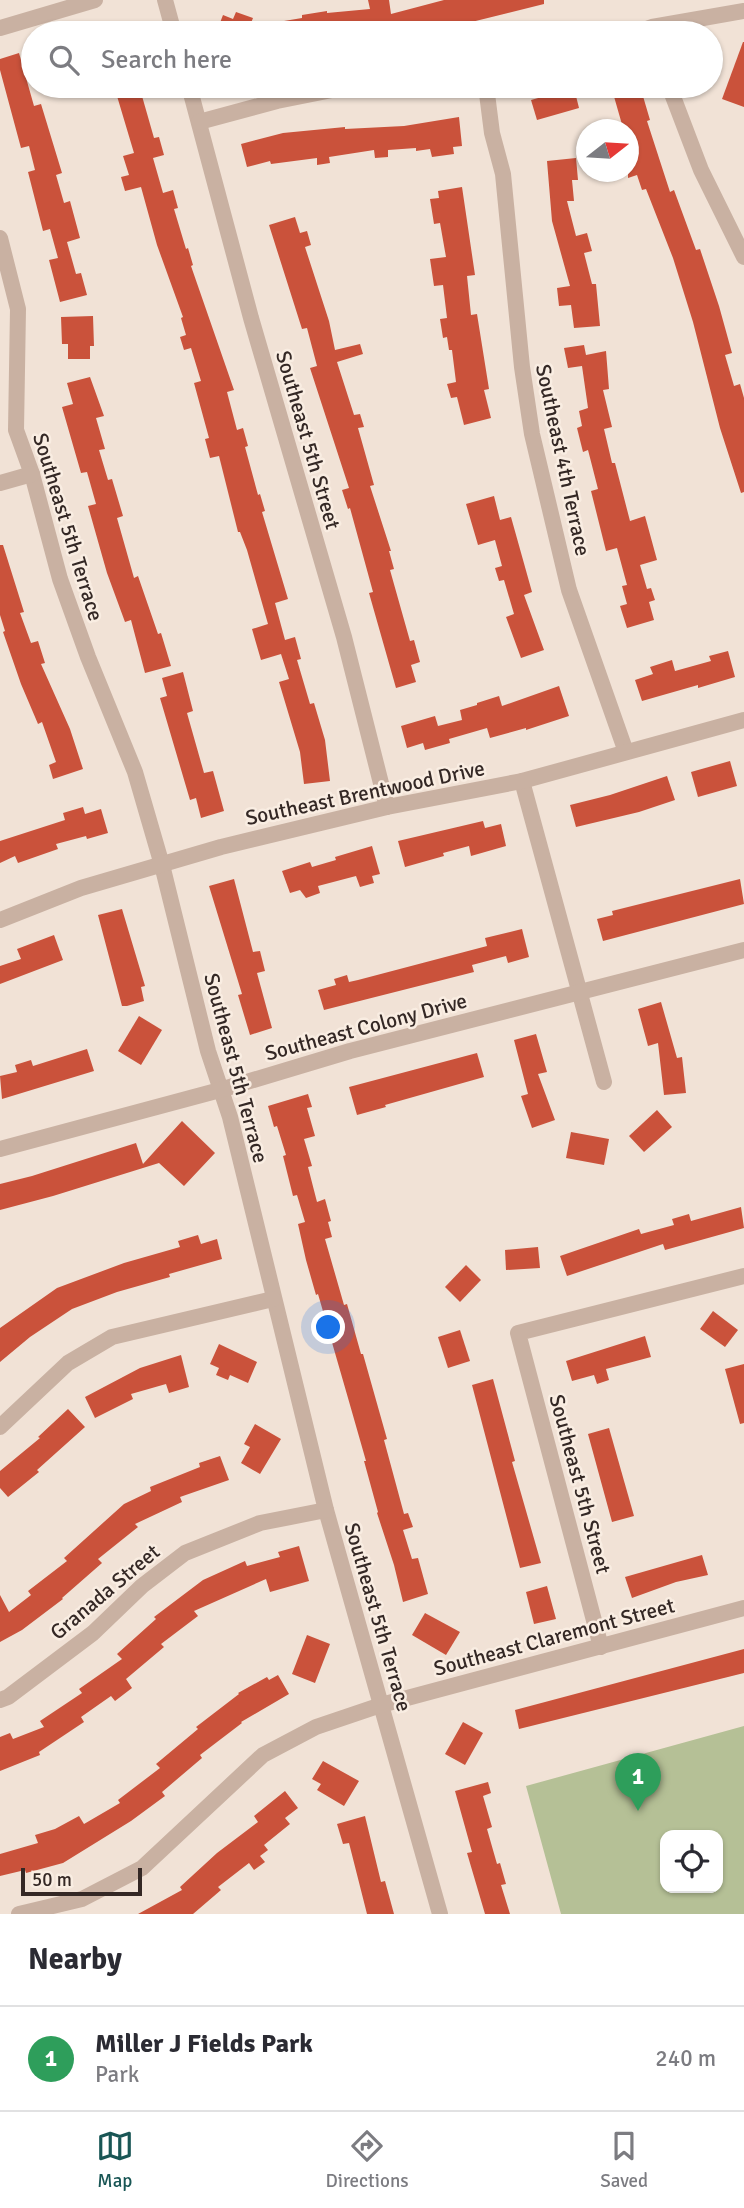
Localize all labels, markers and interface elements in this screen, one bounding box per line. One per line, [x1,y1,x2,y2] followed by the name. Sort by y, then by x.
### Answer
[21,21,723,98] search box
[45,41,83,79] icon: search
[101,44,232,76] text: Search here
[576,119,639,182] north arrow
[270,348,346,532] street label: Southeast 5th Street
[530,362,596,558] street label: Southeast 4th Terrace
[27,430,109,624] street label: Southeast 5th Terrace
[243,755,487,831] street label: Southeast Brentwood Drive
[198,970,274,1166] street label: Southeast 5th Terrace
[262,988,470,1066] street label: Southeast Colony Drive
[311,1310,345,1344] your location
[544,1391,616,1577] street label: Southeast 5th Street
[339,1520,417,1714] street label: Southeast 5th Terrace
[45,1539,165,1645] street label: Granada Street
[431,1592,677,1682] street label: Southeast Claremont Street
[615,1753,661,1811] pin: 1
[660,1830,723,1893] map controls
[660,1830,723,1893] button: locate
[21,1865,142,1897] scale bar
[32,1868,72,1892] text: 50 m
[28,1941,122,1978] text: Nearby
[95,2028,313,2060] text: Miller J Fields Park
[45,2044,57,2073] text: 1
[655,2044,716,2073] text: 240 m
[95,2060,139,2089] text: Park
[96,2127,134,2193] tab: Map
[326,2127,409,2193] tab: Directions
[600,2127,648,2193] tab: Saved

